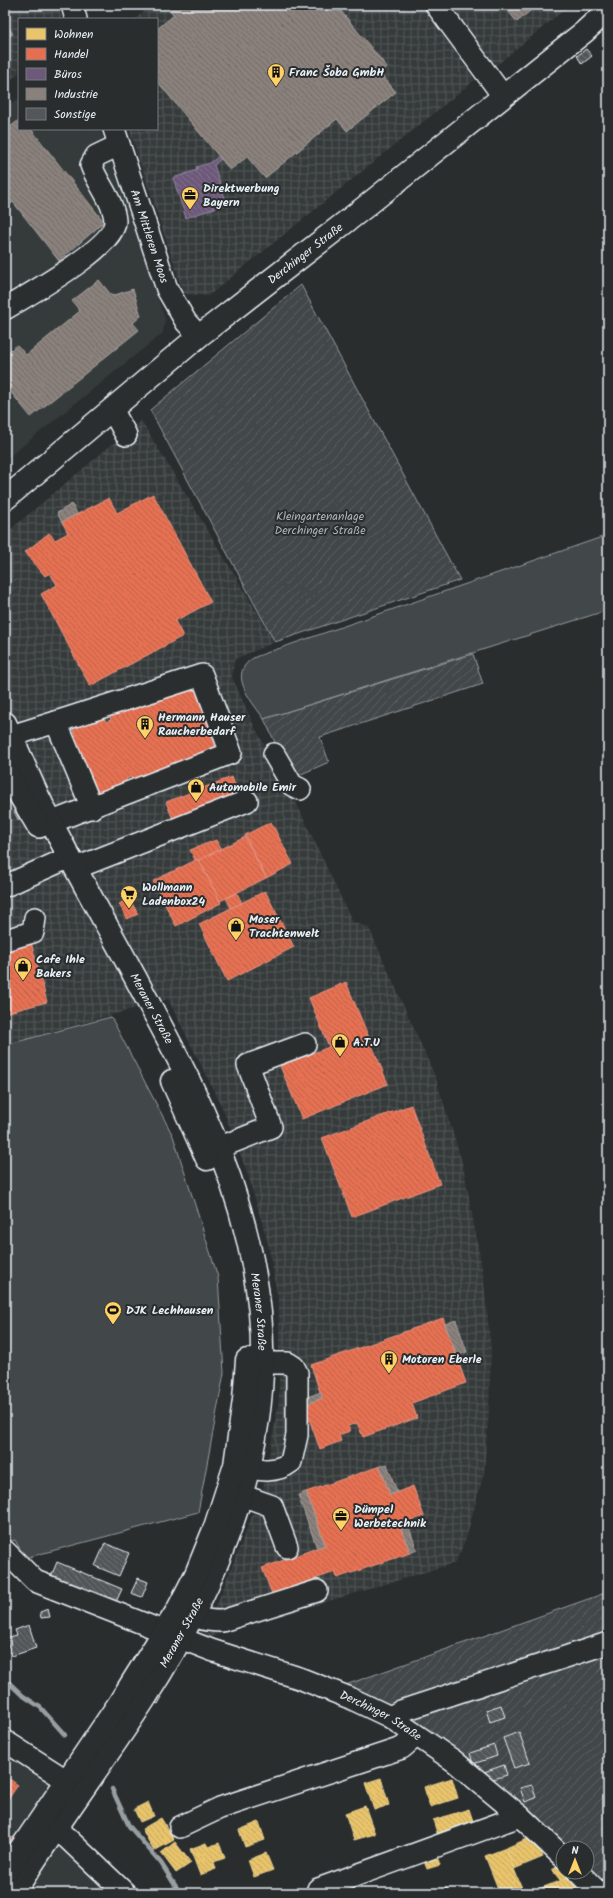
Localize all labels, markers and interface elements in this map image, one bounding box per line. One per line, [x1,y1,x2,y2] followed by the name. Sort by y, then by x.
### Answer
[18,18,158,130] legend
[54,25,93,44] text: Wohnen
[54,45,88,64] text: Handel
[266,62,286,87] building icon: Franc Šoba GmbH
[289,63,384,82] place label: Franc Šoba GmbH
[54,65,82,84] text: Büros
[54,85,98,104] text: Industrie
[54,105,97,124] text: Sonstige
[203,179,280,212] place label: Direktwerbung Bayern
[180,185,200,210] office icon: Direktwerbung Bayern
[125,187,174,286] street label: Am Mittleren Moos
[263,218,348,289] street label: Derchinger Straße
[274,507,366,540] park label: Kleingartenanlage Derchinger Straße
[158,708,246,741] place label: Hermann Hauser Raucherbedarf
[135,714,155,739] building icon: Hermann Hauser Raucherbedarf
[186,777,206,802] shop icon: Automobile Emir
[209,778,297,797] place label: Automobile Emir
[142,878,206,911] place label: Wollmann Ladenbox24
[119,884,139,909] supermarket icon: Wollmann Ladenbox24
[249,910,320,943] place label: Moser Trachtenwelt
[226,916,246,941] shop icon: Moser Trachtenwelt
[36,950,85,983] place label: Cafe Ihle Bakers
[13,956,33,981] shop icon: Cafe Ihle Bakers
[125,969,179,1048] street label: Meraner Straße
[330,1032,350,1057] shop icon: A.T.U
[353,1033,381,1052] place label: A.T.U
[245,1271,272,1351] street label: Meraner Straße
[103,1300,123,1325] sports icon: DJK Lechhausen
[126,1301,214,1320] place label: DJK Lechhausen
[379,1349,399,1374] building icon: Motoren Eberle
[402,1350,482,1369] place label: Motoren Eberle
[354,1500,427,1533] place label: Dümpel Werbetechnik
[331,1506,351,1531] office icon: Dümpel Werbetechnik
[155,1594,210,1672] street label: Meraner Straße
[337,1685,426,1746] street label: Derchinger Straße
[555,1840,595,1880] north arrow
[572,1842,579,1860] text: N

